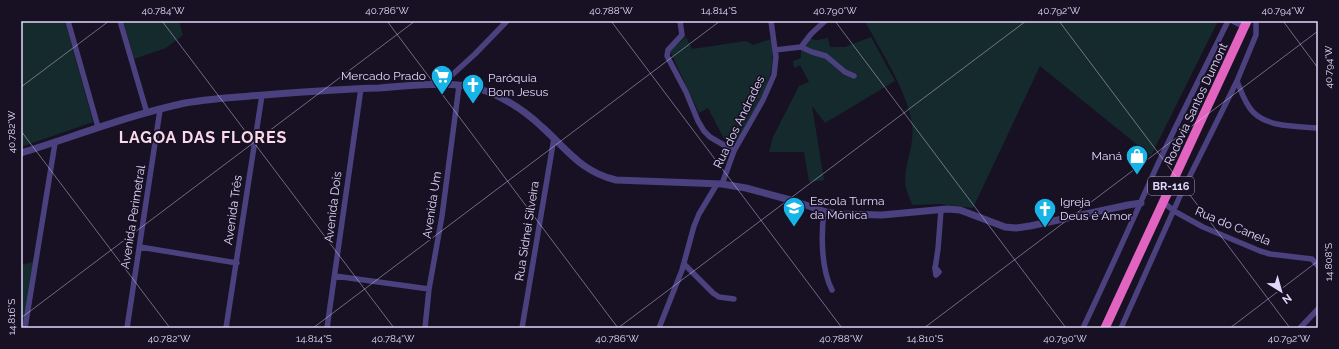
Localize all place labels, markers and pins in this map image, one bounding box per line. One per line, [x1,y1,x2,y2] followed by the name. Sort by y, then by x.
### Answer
[429,63,455,96] supermarket icon: Mercado Prado
[341,69,426,83] place label: Mercado Prado
[488,71,549,99] place label: Paróquia Bom Jesus
[460,72,486,105] church icon: Paróquia Bom Jesus
[1124,143,1150,176] shop icon: Maná
[1091,149,1122,163] place label: Maná
[810,194,885,222] place label: Escola Turma da Mônica
[781,195,807,228] school or university icon: Escola Turma da Mônica
[1060,195,1133,223] place label: Igreja Deus é Amor
[1032,196,1058,229] church icon: Igreja Deus é Amor

